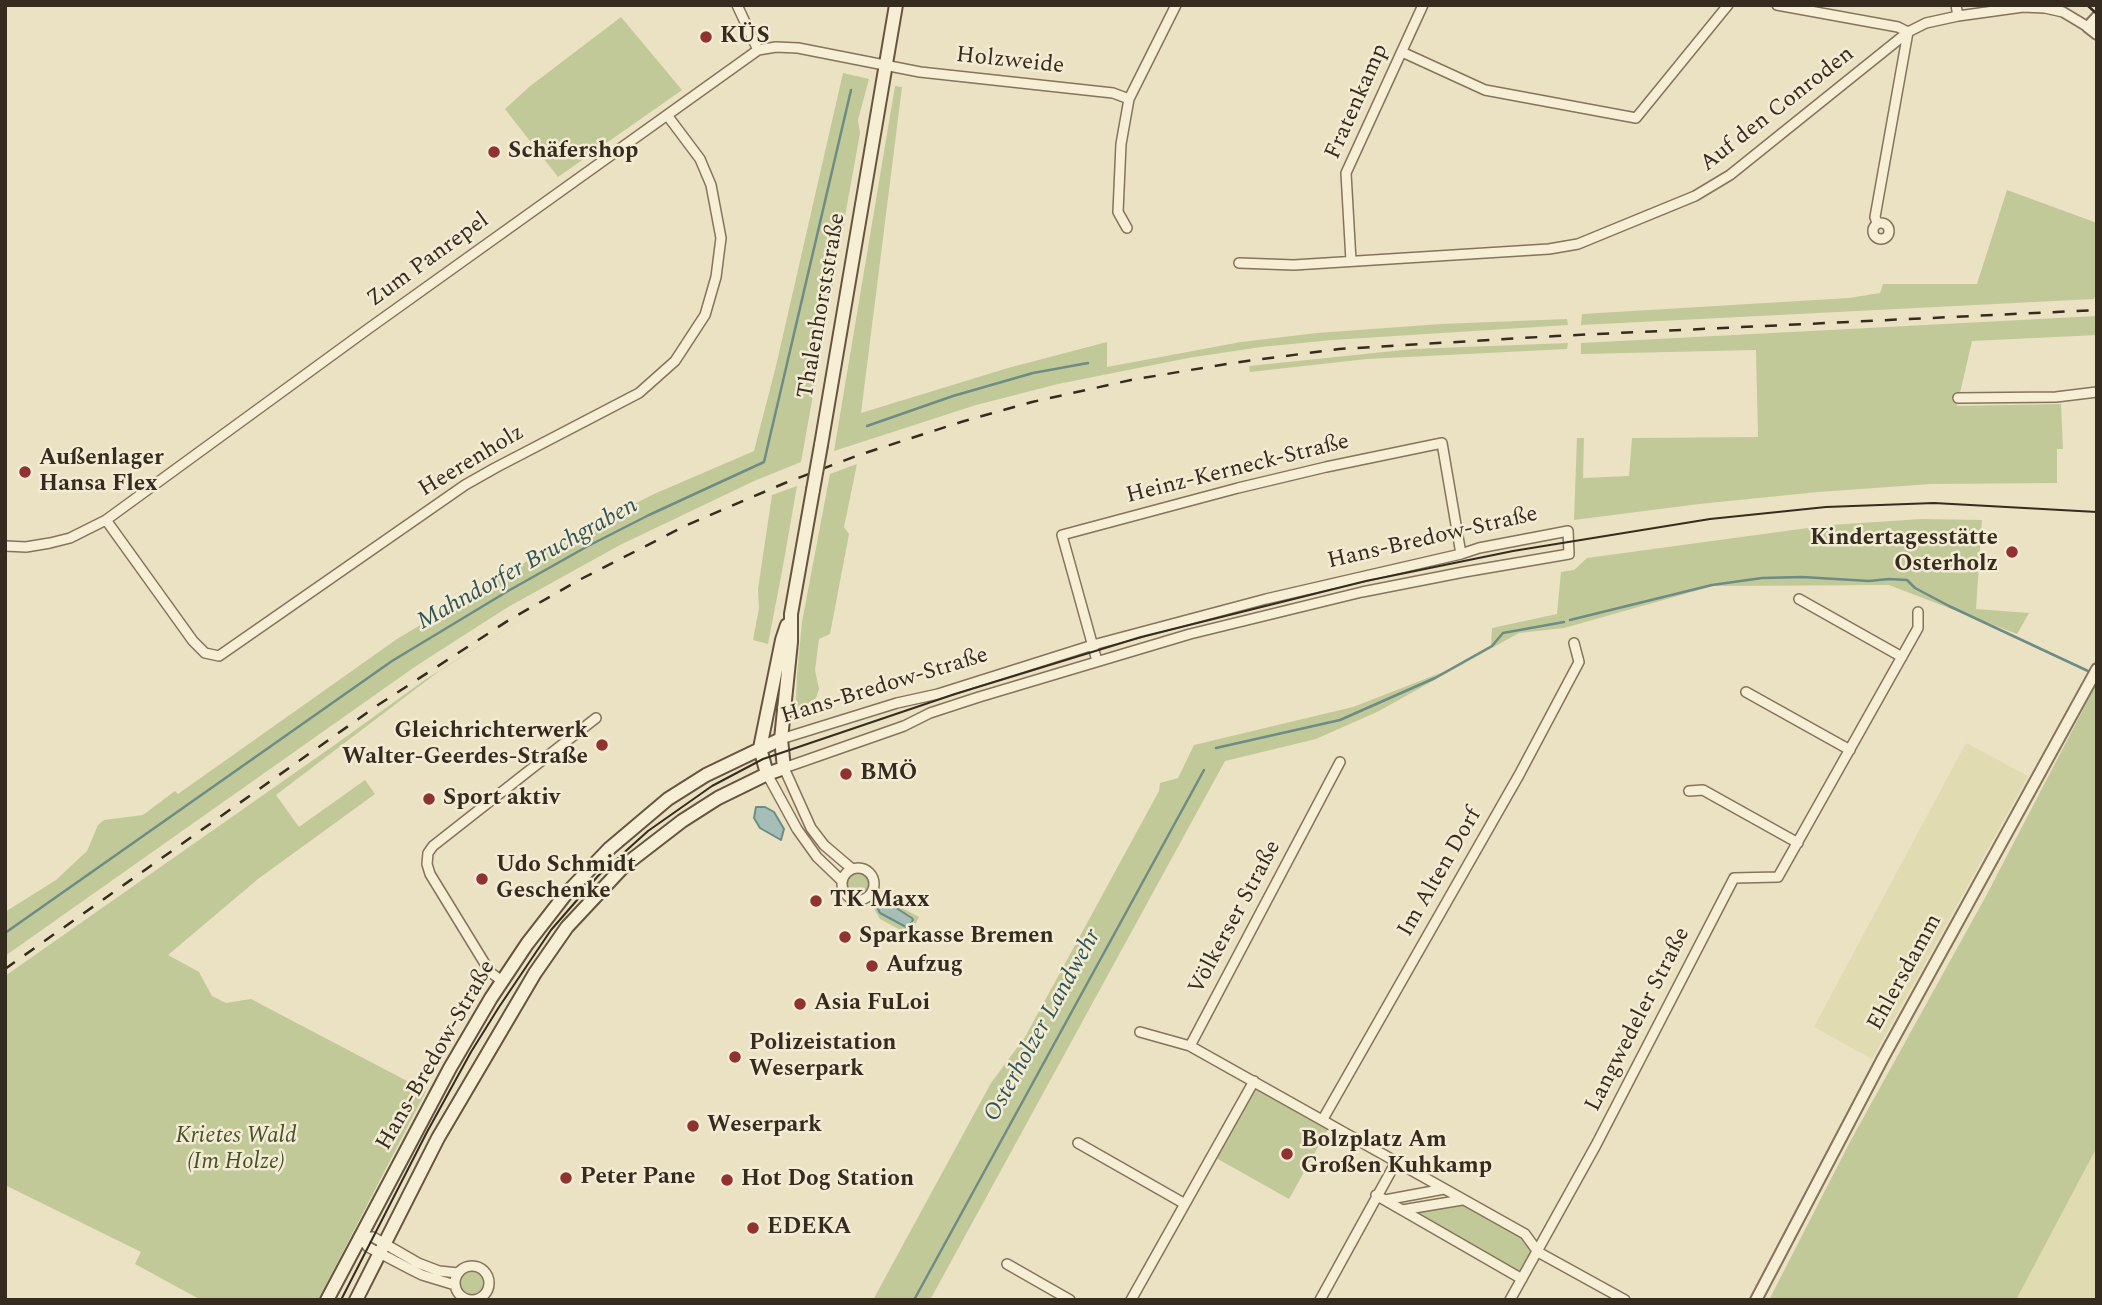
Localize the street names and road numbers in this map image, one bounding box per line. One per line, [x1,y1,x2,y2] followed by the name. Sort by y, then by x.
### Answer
[1320,40,1396,164] street label: Fratenkamp
[1695,41,1861,179] street label: Auf den Conroden
[955,43,1065,81] street label: Holzweide
[363,208,495,314] street label: Zum Panrepel
[793,211,853,401] street label: Thalenhorststraße
[414,420,530,504] street label: Heerenholz
[1124,429,1352,511] street label: Heinz-Kerneck-Straße
[1325,501,1541,577] street label: Hans-Bredow-Straße
[778,642,992,732] street label: Hans-Bredow-Straße
[1393,804,1489,942] street label: Im Alten Dorf
[1184,836,1288,1000] street label: Völkerser Straße
[1863,910,1949,1036] street label: Ehlersdamm
[1581,923,1697,1117] street label: Langwedeler Straße
[371,956,503,1156] street label: Hans-Bredow-Straße

